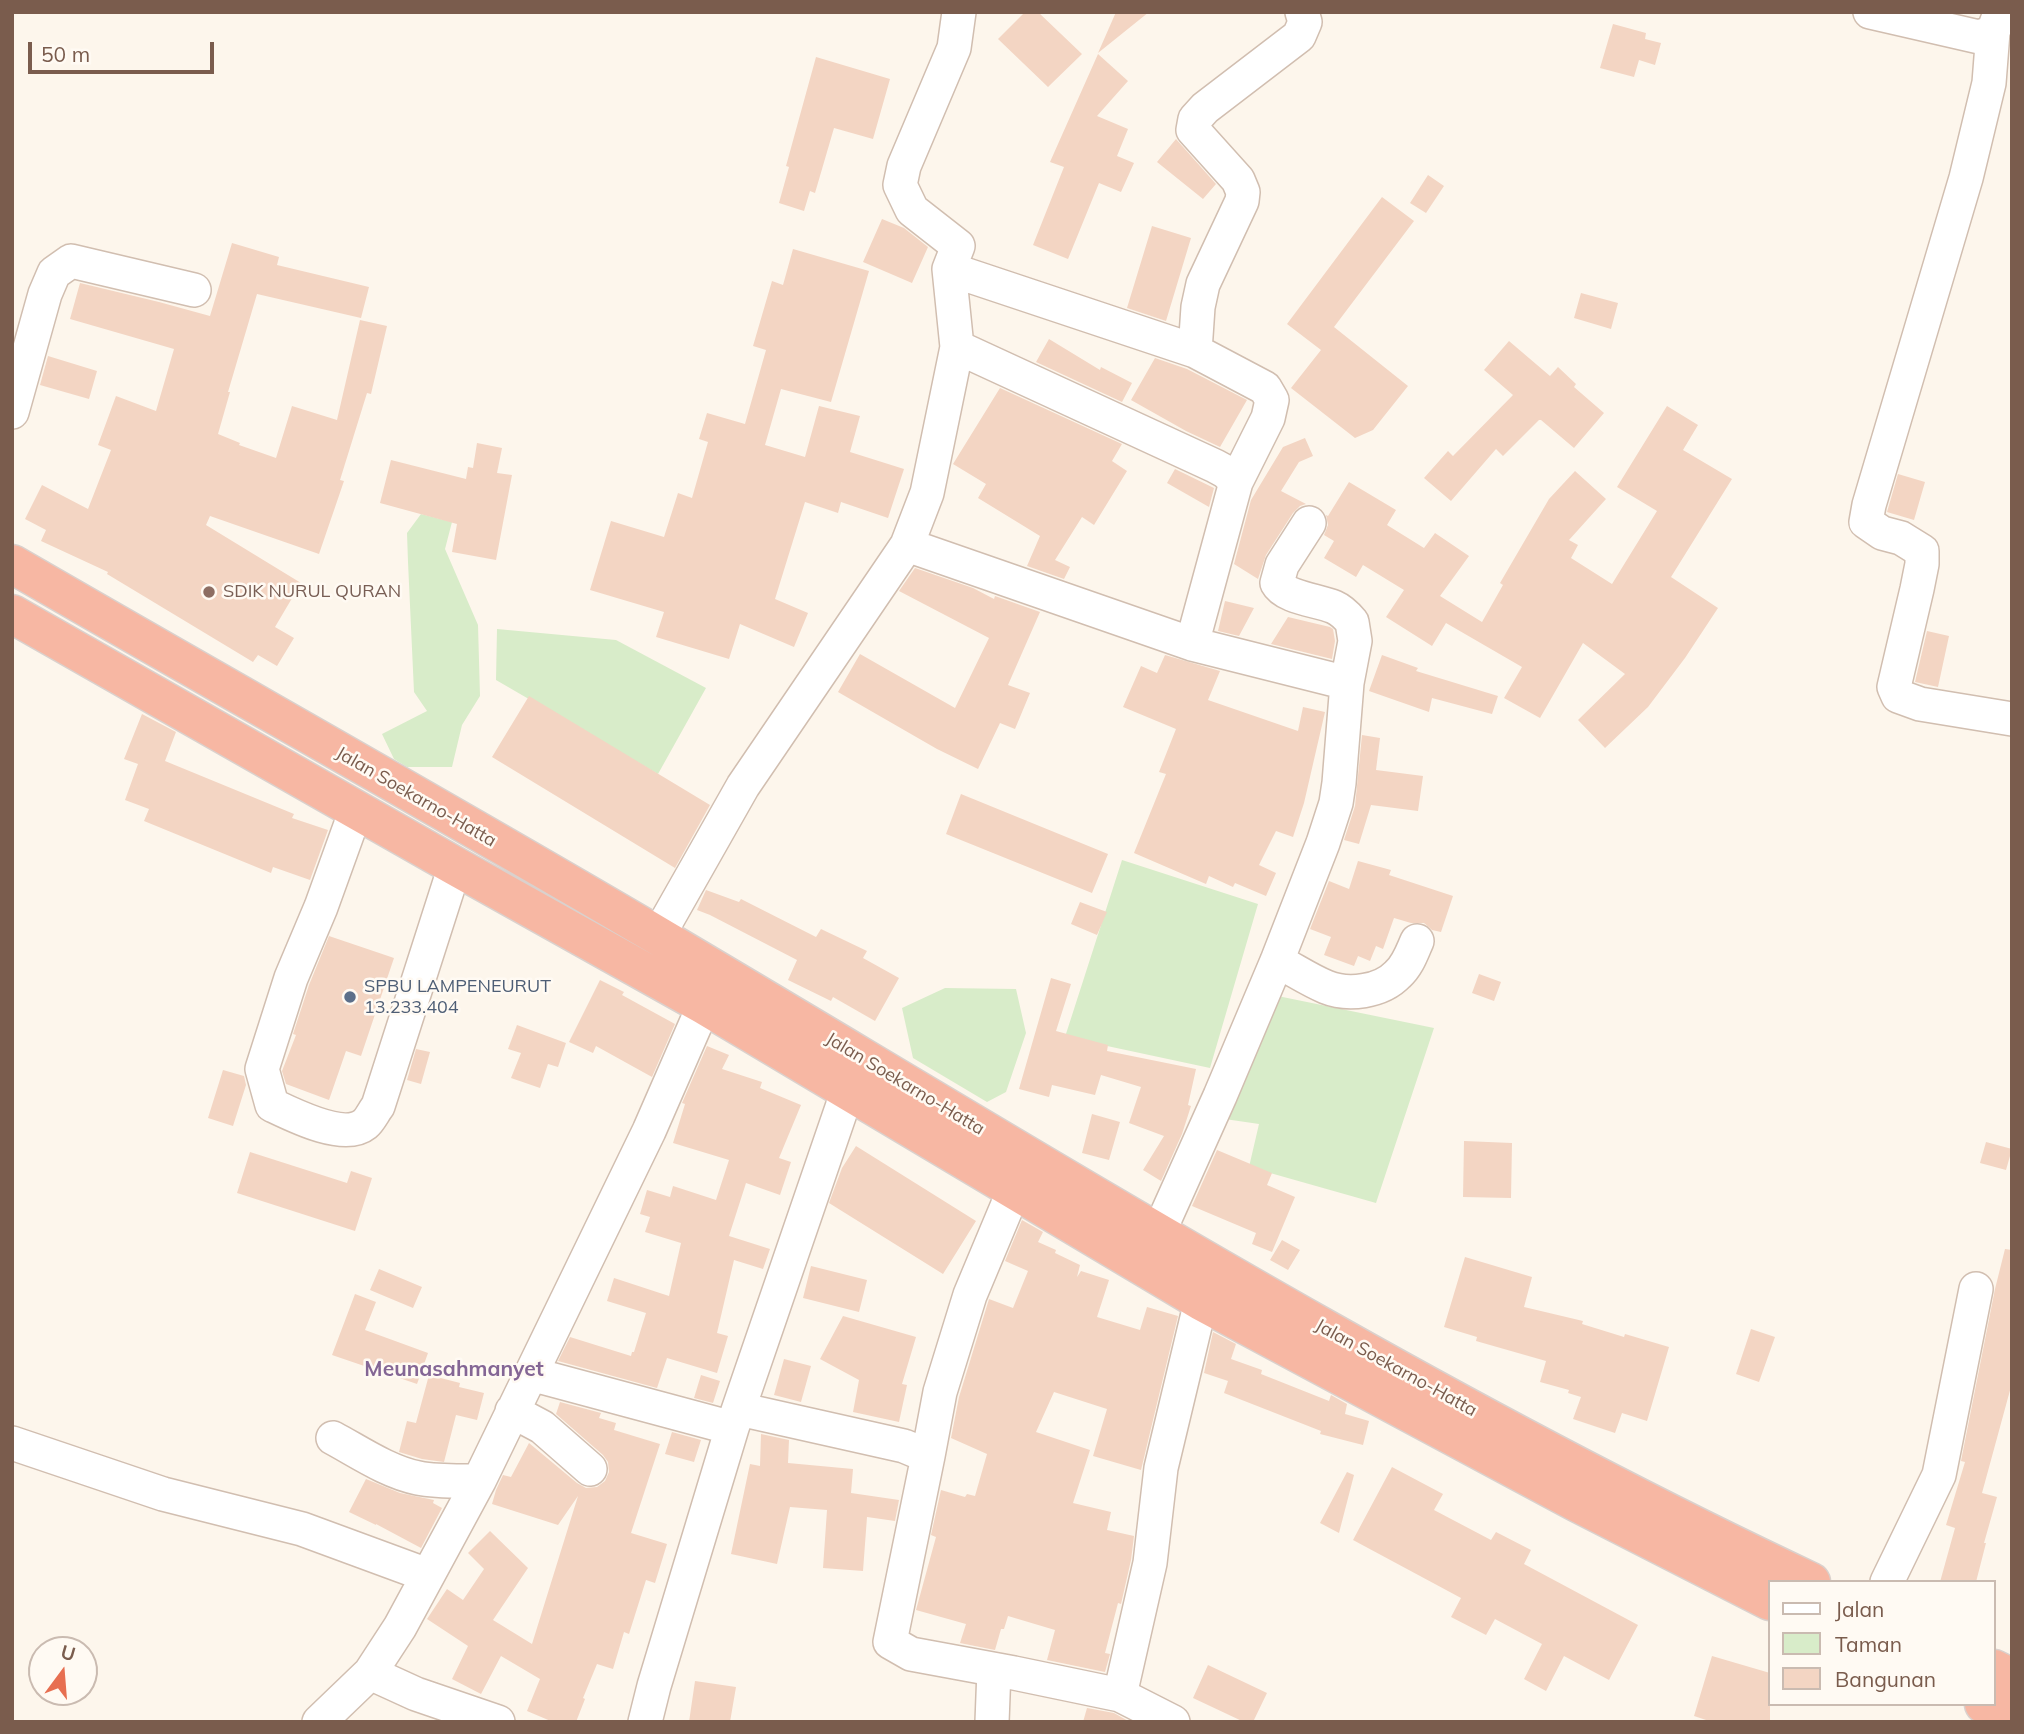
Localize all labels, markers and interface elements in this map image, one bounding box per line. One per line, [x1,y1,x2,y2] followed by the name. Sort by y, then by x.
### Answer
[32,28,217,72] scale bar
[41,41,90,67] text: 50 m
[223,581,401,603] place label: SDIK NURUL QURAN
[201,584,217,600] marker: SDIK NURUL QURAN
[332,742,500,852] street label: Jalan Soekarno-Hatta
[364,976,551,1018] place label: SPBU LAMPENEURUT 13.233.404
[342,989,358,1005] marker: SPBU LAMPENEURUT 13.233.404
[822,1028,988,1140] street label: Jalan Soekarno-Hatta
[1311,1315,1481,1421] street label: Jalan Soekarno-Hatta
[364,1357,544,1383] district label: Meunasahmanyet
[1769,1580,1996,1706] legend
[1835,1596,1884,1622] text: Jalan
[1835,1631,1902,1657] text: Taman
[28,1636,98,1706] north arrow
[58,1639,78,1666] text: U
[1835,1666,1936,1692] text: Bangunan

